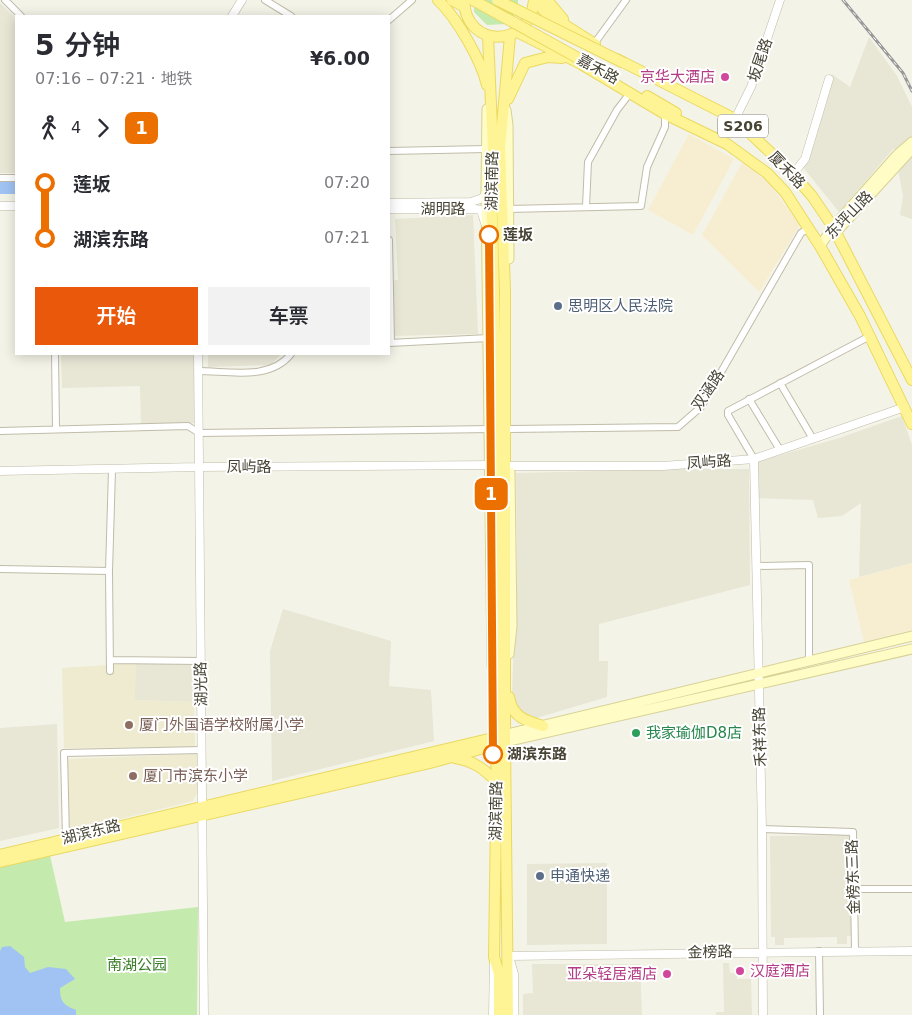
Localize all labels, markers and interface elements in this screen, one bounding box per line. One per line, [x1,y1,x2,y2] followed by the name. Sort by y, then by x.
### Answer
[35,29,120,62] text: 5 分钟
[744,36,776,84] street label: 坂尾路
[310,47,370,69] text: ¥6.00
[574,50,622,88] street label: 嘉禾路
[640,68,715,86] place label: 京华大酒店
[35,69,193,88] text: 07:16 – 07:21 · 地铁
[719,71,731,83] marker: 京华大酒店
[35,114,63,142] icon: walk
[89,114,117,142] icon: forward
[718,114,768,138] road number: S206
[135,117,148,138] text: 1
[71,118,81,137] text: 4
[765,148,809,192] street label: 厦禾路
[482,151,502,211] street label: 湖滨南路
[73,173,111,195] text: 莲坂
[324,173,370,192] text: 07:20
[822,187,876,243] street label: 东坪山路
[420,200,466,218] street label: 湖明路
[479,225,499,245] marker: 莲坂
[503,226,533,244] place label: 莲坂
[73,228,149,250] text: 湖滨东路
[324,228,370,247] text: 07:21
[35,287,198,345] button: 开始
[208,287,370,345] button: 车票
[568,297,673,315] place label: 思明区人民法院
[552,300,564,312] marker: 思明区人民法院
[688,366,728,414] street label: 双涵路
[686,451,732,473] street label: 凤屿路
[226,458,272,476] street label: 凤屿路
[475,478,507,510] line badge: 1
[485,483,497,504] text: 1
[192,661,210,707] street label: 湖光路
[750,707,770,767] street label: 禾祥东路
[139,716,304,734] place label: 厦门外国语学校附属小学
[123,719,135,731] marker: 厦门外国语学校附属小学
[646,724,742,742] place label: 我家瑜伽D8店
[630,727,642,739] marker: 我家瑜伽D8店
[483,744,503,764] marker: 湖滨东路
[507,745,567,763] place label: 湖滨东路
[143,767,248,785] place label: 厦门市滨东小学
[127,770,139,782] marker: 厦门市滨东小学
[486,781,506,841] street label: 湖滨南路
[60,816,122,848] street label: 湖滨东路
[843,839,863,915] street label: 金榜东三路
[550,867,610,885] place label: 申通快递
[534,870,546,882] marker: 申通快递
[687,943,733,961] street label: 金榜路
[107,956,167,974] park label: 南湖公园
[750,962,810,980] place label: 汉庭酒店
[567,965,657,983] place label: 亚朵轻居酒店
[734,965,746,977] marker: 汉庭酒店
[661,968,673,980] marker: 亚朵轻居酒店

